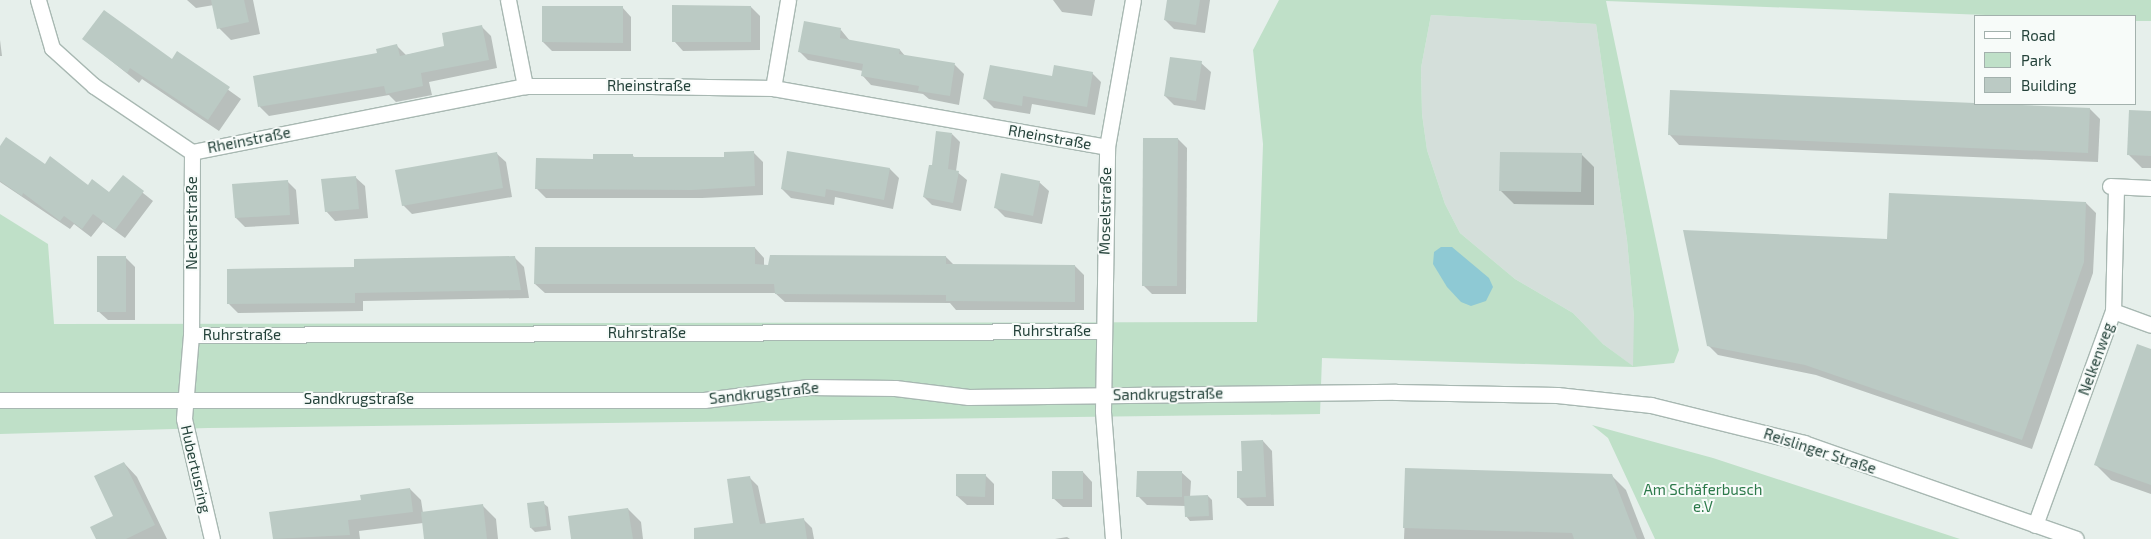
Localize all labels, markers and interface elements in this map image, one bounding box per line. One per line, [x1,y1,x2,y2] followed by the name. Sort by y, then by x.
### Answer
[1974,15,2136,105] legend
[2021,26,2056,44] text: Road
[2021,51,2052,69] text: Park
[2021,76,2076,94] text: Building
[607,77,691,95] street label: Rheinstraße
[1007,121,1093,153] street label: Rheinstraße
[206,123,292,157] street label: Rheinstraße
[1095,167,1115,255] street label: Moselstraße
[183,176,201,270] street label: Neckarstraße
[2075,320,2117,398] street label: Nelkenweg
[1013,322,1091,340] street label: Ruhrstraße
[608,324,686,342] street label: Ruhrstraße
[203,326,281,344] street label: Ruhrstraße
[708,378,820,408] street label: Sandkrugstraße
[1113,384,1223,404] street label: Sandkrugstraße
[304,390,414,408] street label: Sandkrugstraße
[177,423,215,515] street label: Hubertusring
[1761,424,1879,478] street label: Reislinger Straße
[1644,480,1762,515] park label: Am Schäferbusch e.V

